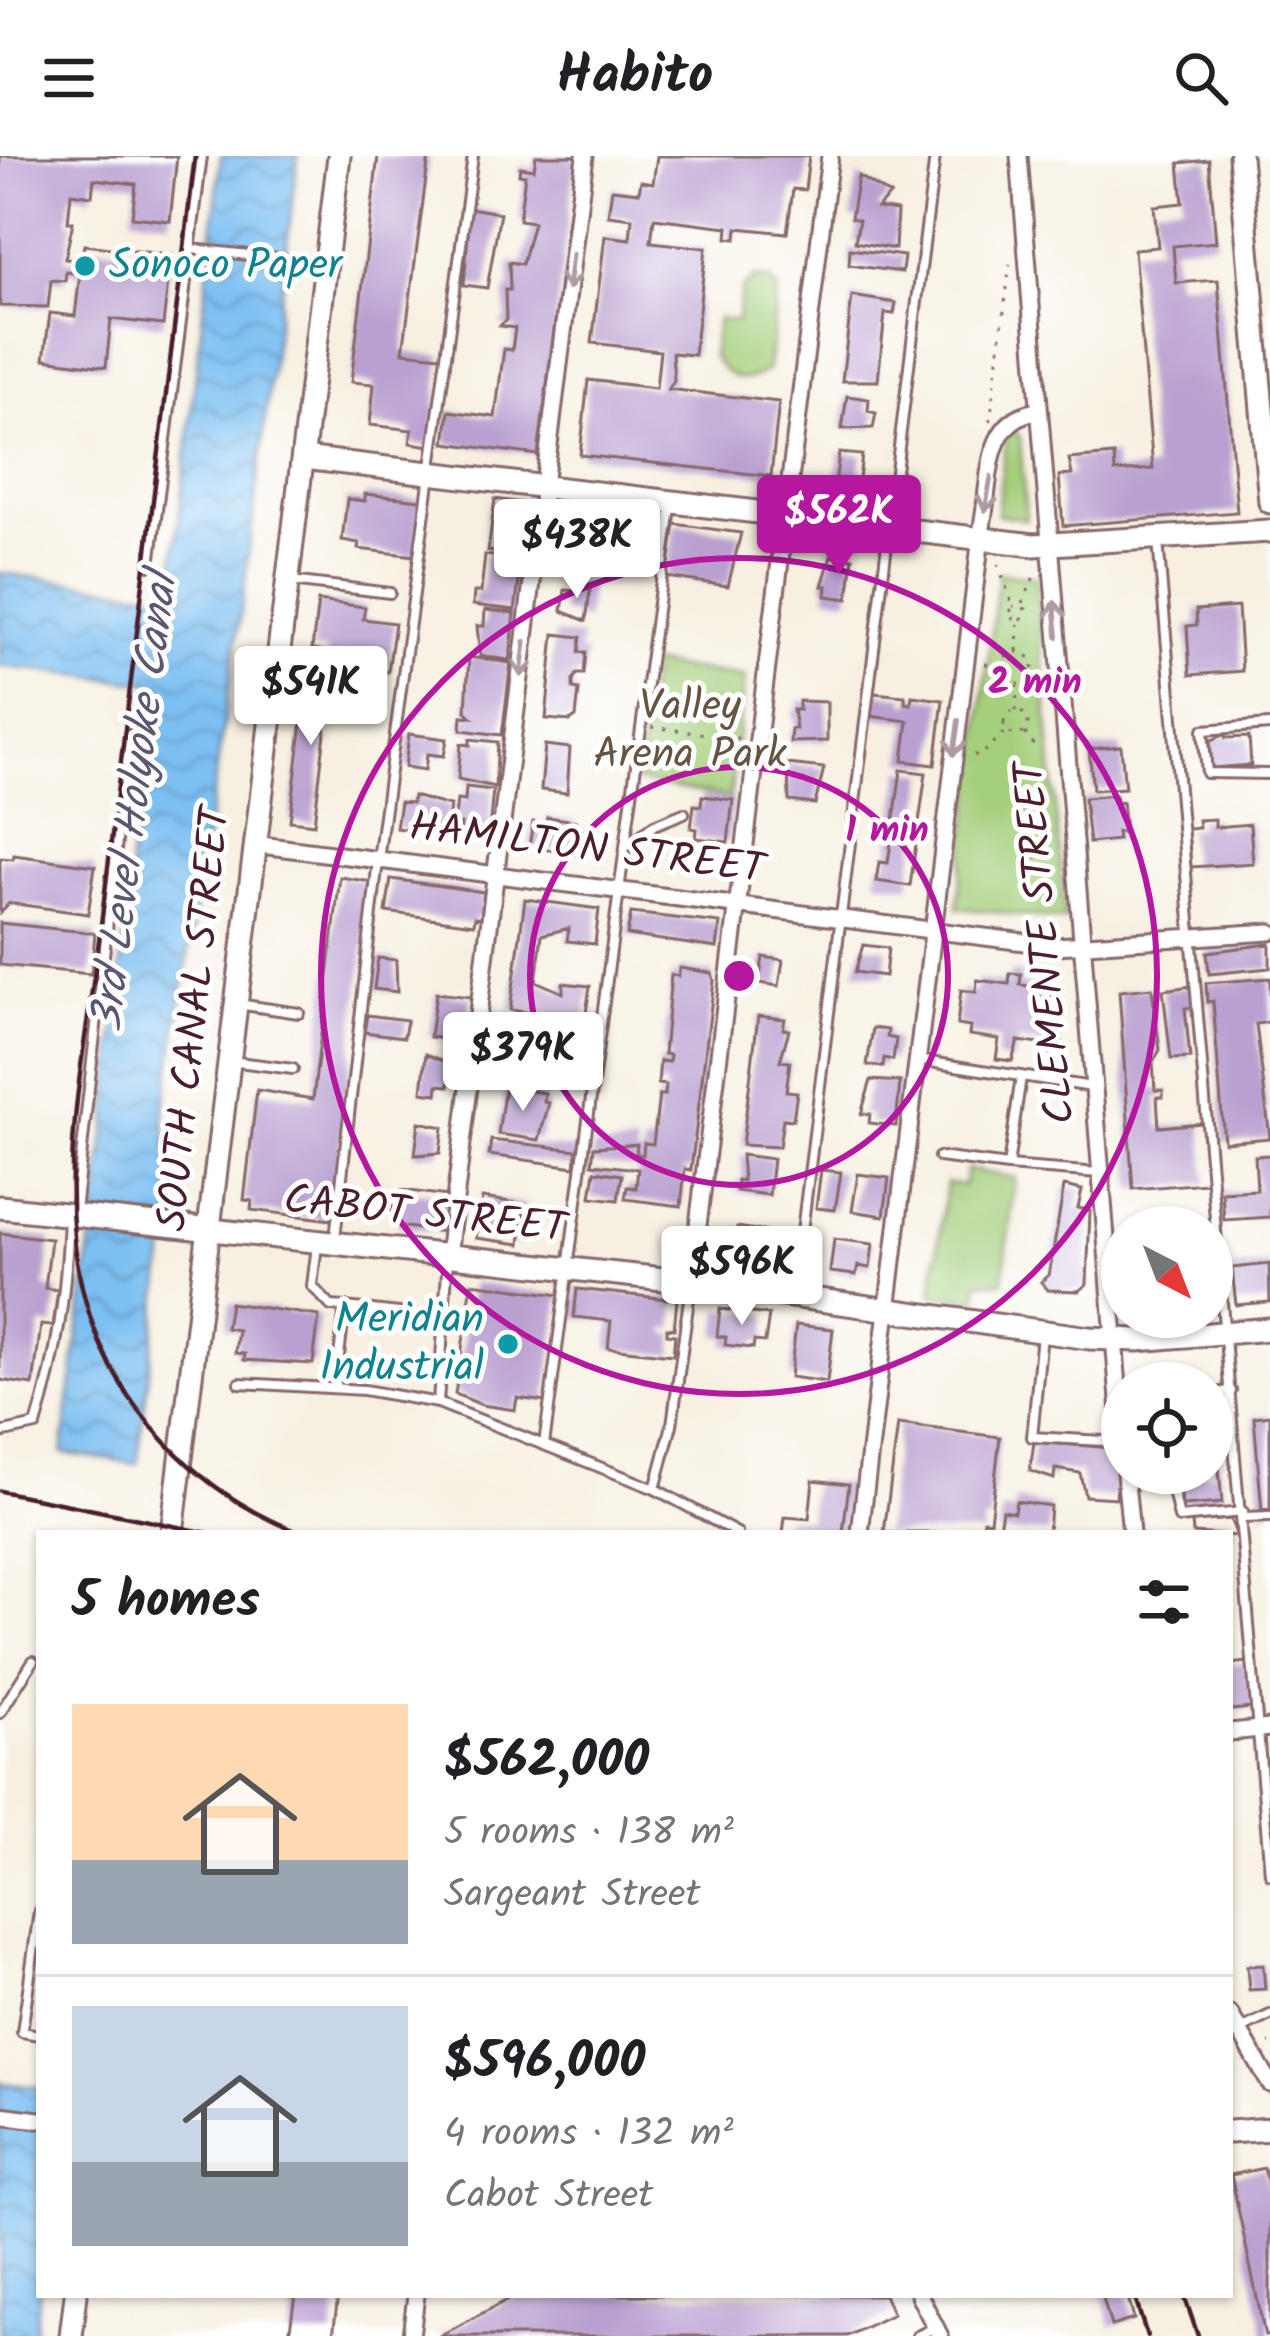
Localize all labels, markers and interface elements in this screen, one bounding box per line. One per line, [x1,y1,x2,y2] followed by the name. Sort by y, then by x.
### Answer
[557,35,713,121] text: Habito
[36,45,102,111] icon: menu
[1168,45,1234,111] icon: search
[109,233,344,300] place label: Sonoco Paper
[559,252,581,291] one-way arrow
[72,253,98,279] marker: Sonoco Paper
[976,474,998,513] one-way arrow
[755,475,923,577] pin: $562K
[784,483,894,545] text: $562K
[493,499,661,601] pin: $438K
[521,507,633,569] text: $438K
[72,562,201,1036] water label: 3rd Level Holyoke Canal
[1044,600,1067,639] one-way arrow
[511,639,534,678] one-way arrow
[227,646,395,748] pin: $541K
[261,654,361,716] text: $541K
[988,655,1082,712] text: 2 min
[593,674,787,789] park label: Valley Arena Park
[944,718,967,757] one-way arrow
[996,755,1095,1127] street label: CLEMENTE STREET
[406,794,772,904] street label: HAMILTON STREET
[139,800,251,1234] street label: SOUTH CANAL STREET
[845,803,929,860] text: 1 min
[718,955,760,997] centre of rings
[439,1012,607,1114] pin: $379K
[470,1020,576,1082] text: $379K
[281,1167,573,1263] street label: CABOT STREET
[1101,1206,1233,1338] north arrow
[1101,1206,1233,1494] map controls
[658,1226,826,1328] pin: $596K
[688,1234,796,1296] text: $596K
[319,1287,484,1402] place label: Meridian Industrial
[495,1331,521,1357] marker: Meridian Industrial
[1101,1362,1233,1494] button: locate
[72,1562,260,1643] text: 5 homes
[1131,1569,1197,1635] icon: filters
[444,1722,649,1803] text: $562,000
[168,1752,312,1896] icon: home
[444,1803,734,1865] text: 5 rooms · 138 m²
[444,1865,701,1927] text: Sargeant Street
[444,2023,645,2104] text: $596,000
[168,2054,312,2198] icon: home
[444,2104,733,2166] text: 4 rooms · 132 m²
[444,2166,653,2228] text: Cabot Street

